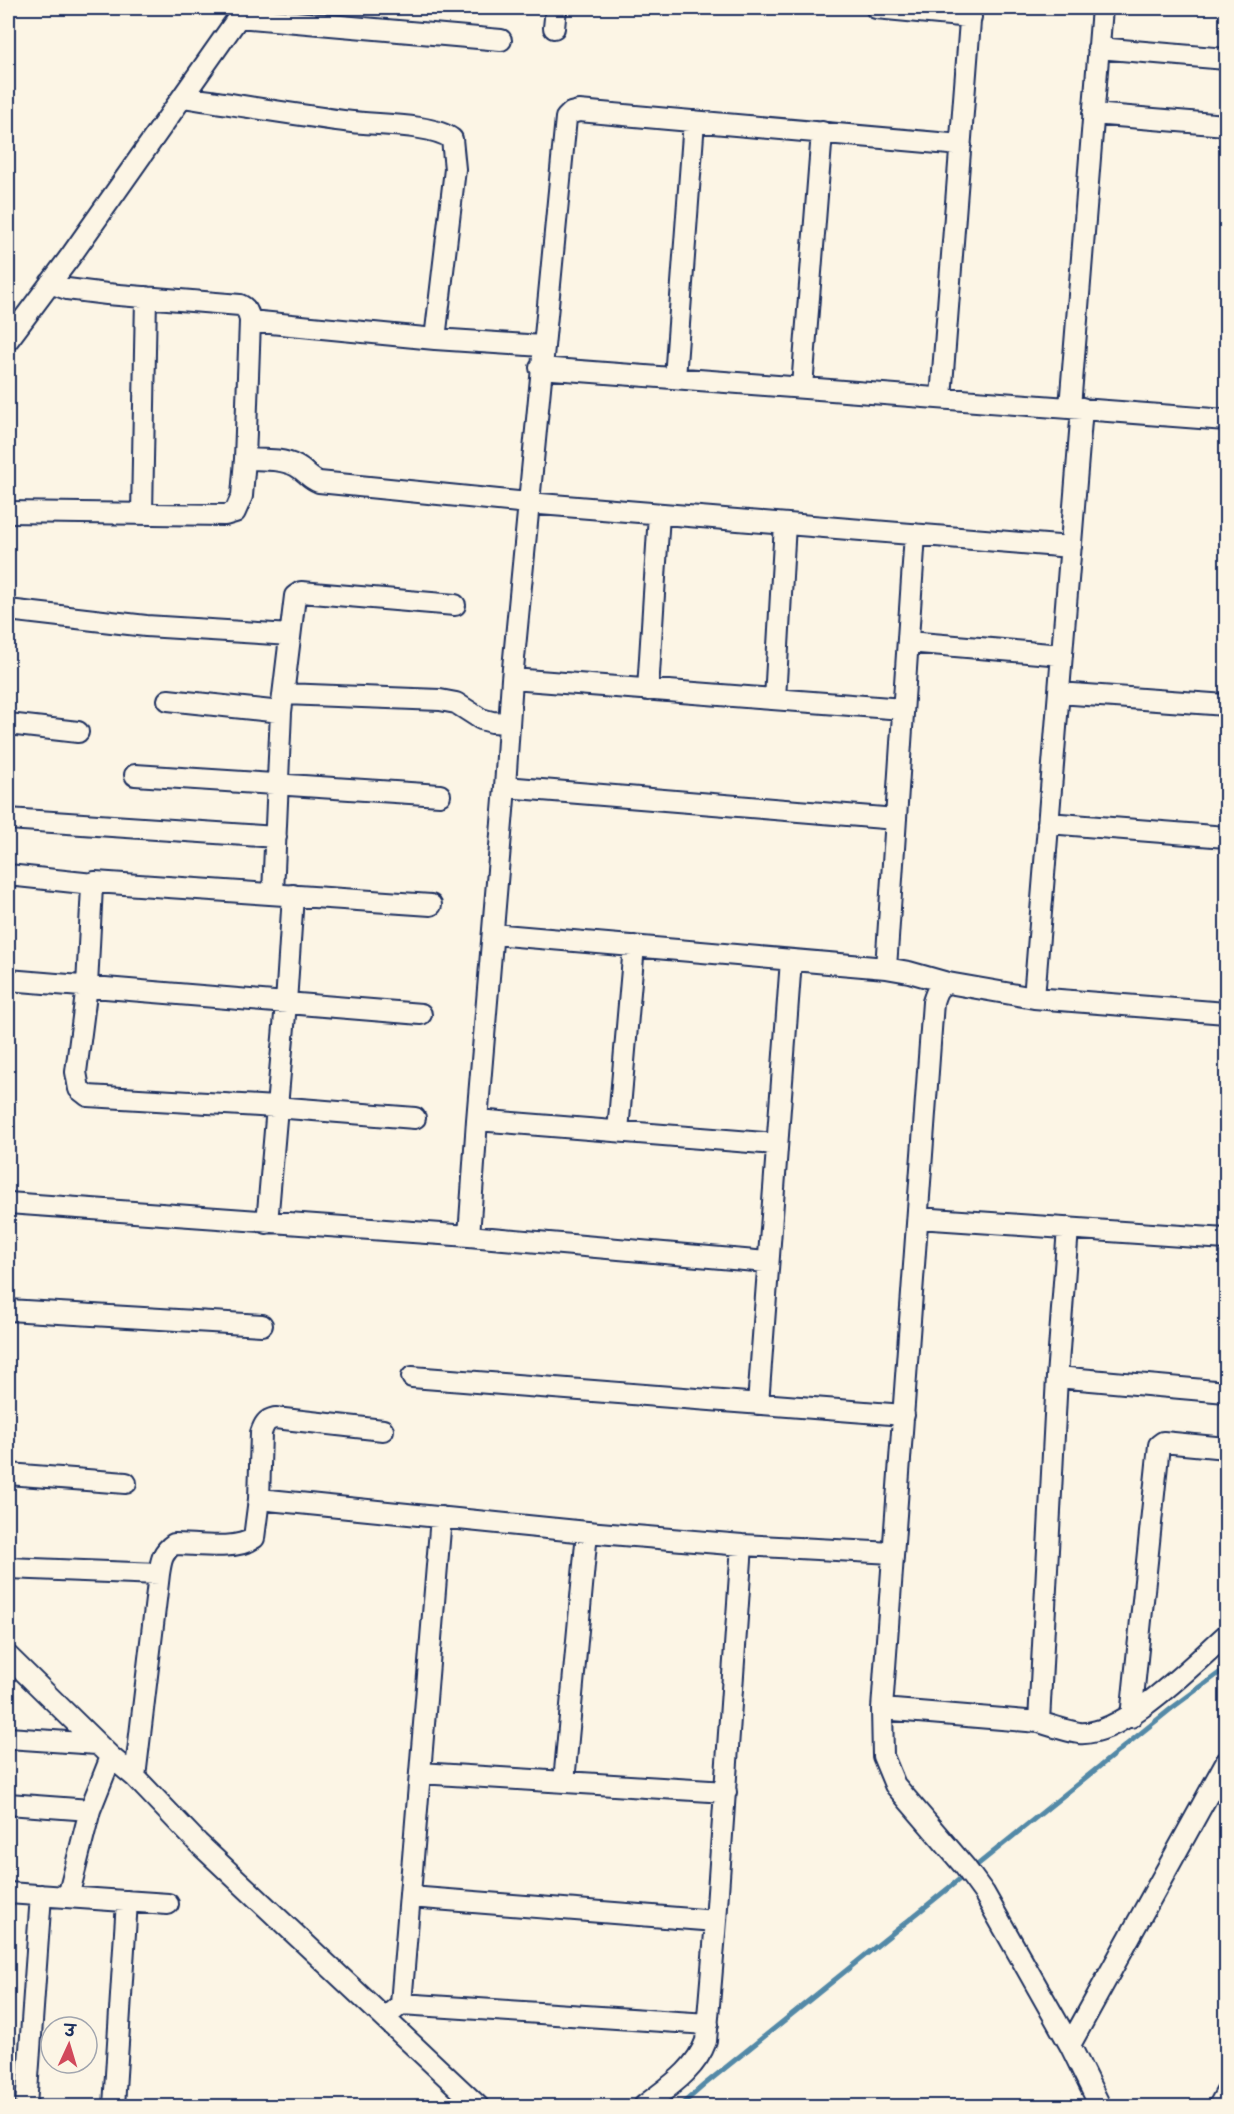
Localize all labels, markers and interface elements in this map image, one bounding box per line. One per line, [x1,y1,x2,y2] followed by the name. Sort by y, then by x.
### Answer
[39,2015,99,2075] north arrow
[62,2019,77,2040] text: उ

